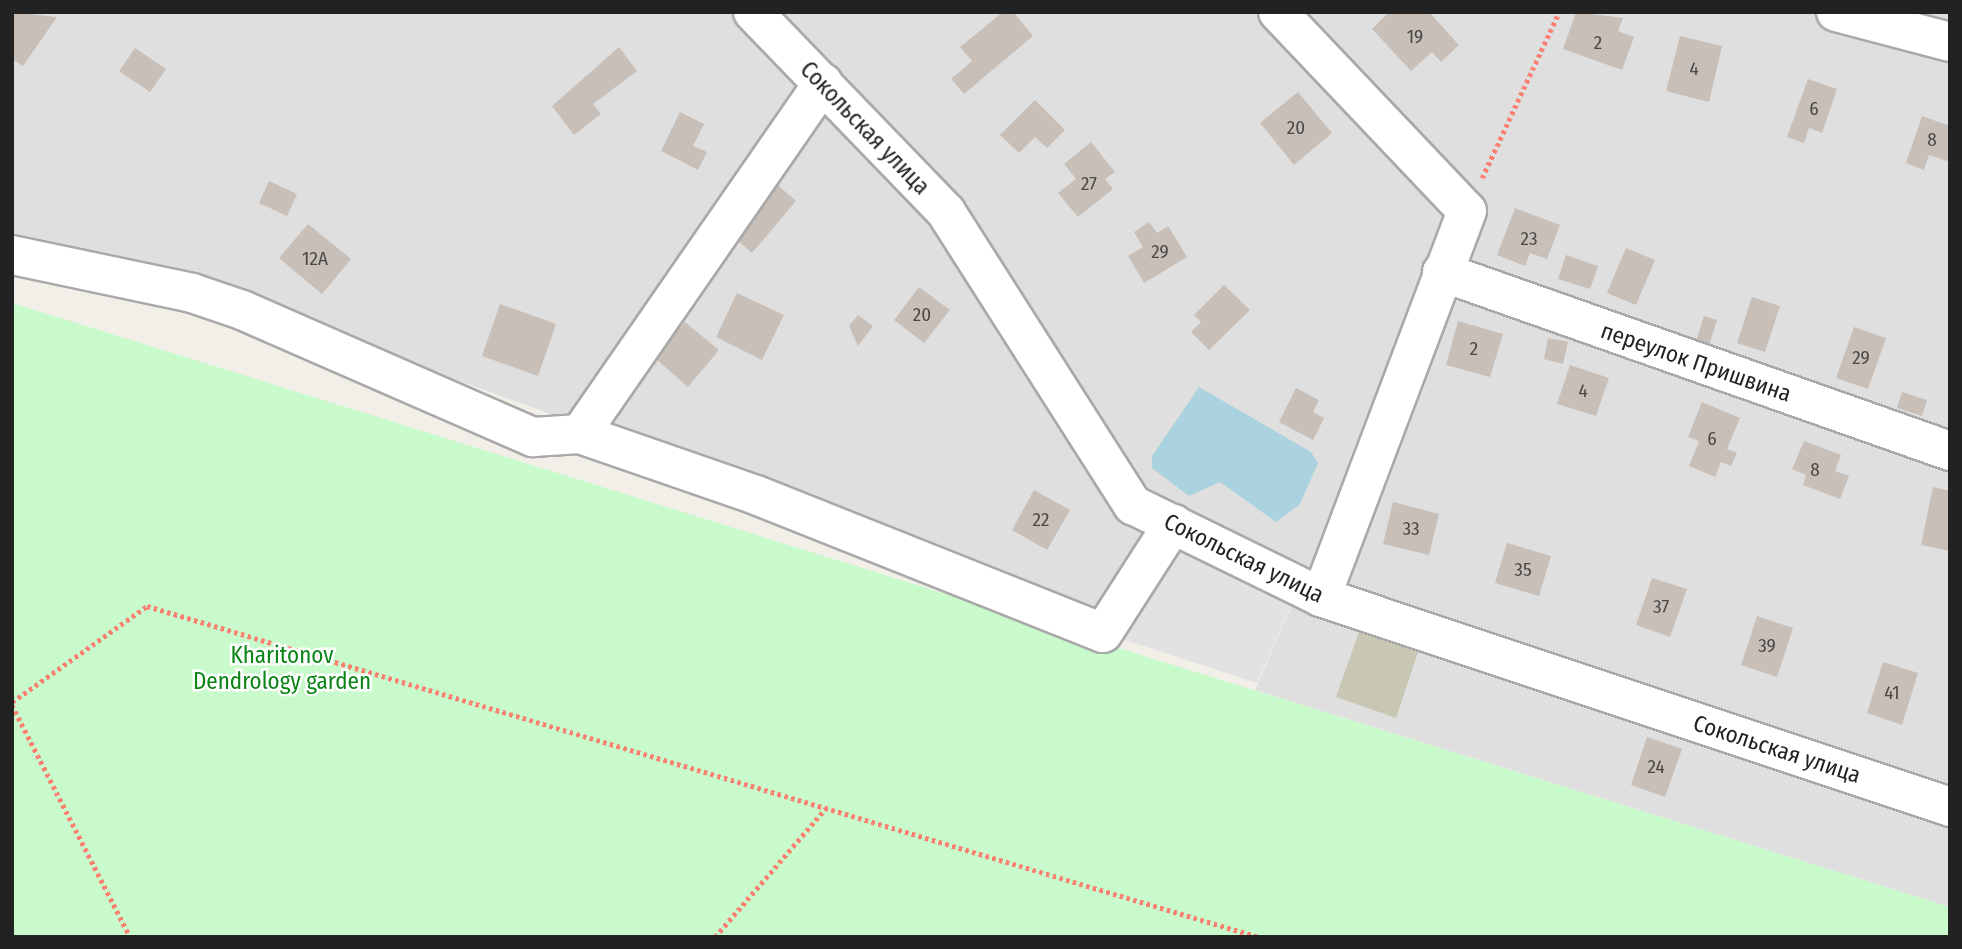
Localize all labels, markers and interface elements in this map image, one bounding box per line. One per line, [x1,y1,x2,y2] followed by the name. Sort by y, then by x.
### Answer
[1407,26,1423,48] house number: 19
[1594,32,1602,54] house number: 2
[795,56,935,200] street label: Сокольская улица
[1689,58,1699,80] house number: 4
[1809,98,1819,120] house number: 6
[1287,117,1305,139] house number: 20
[1927,129,1937,151] house number: 8
[1081,173,1097,195] house number: 27
[1521,228,1537,250] house number: 23
[1151,241,1169,263] house number: 29
[302,248,328,270] house number: 12А
[913,304,931,326] house number: 20
[1597,316,1795,408] street label: переулок Пришвина
[1470,338,1478,360] house number: 2
[1852,347,1870,369] house number: 29
[1578,380,1588,402] house number: 4
[1707,428,1717,450] house number: 6
[1810,459,1820,481] house number: 8
[1160,507,1328,609] street label: Сокольская улица
[1033,509,1049,531] house number: 22
[1402,518,1420,540] house number: 33
[1514,559,1532,581] house number: 35
[1653,596,1669,618] house number: 37
[1758,635,1776,657] house number: 39
[193,641,371,695] park label: Kharitonov Dendrology garden
[1884,682,1900,704] house number: 41
[1690,709,1864,789] street label: Сокольская улица
[1647,756,1665,778] house number: 24

